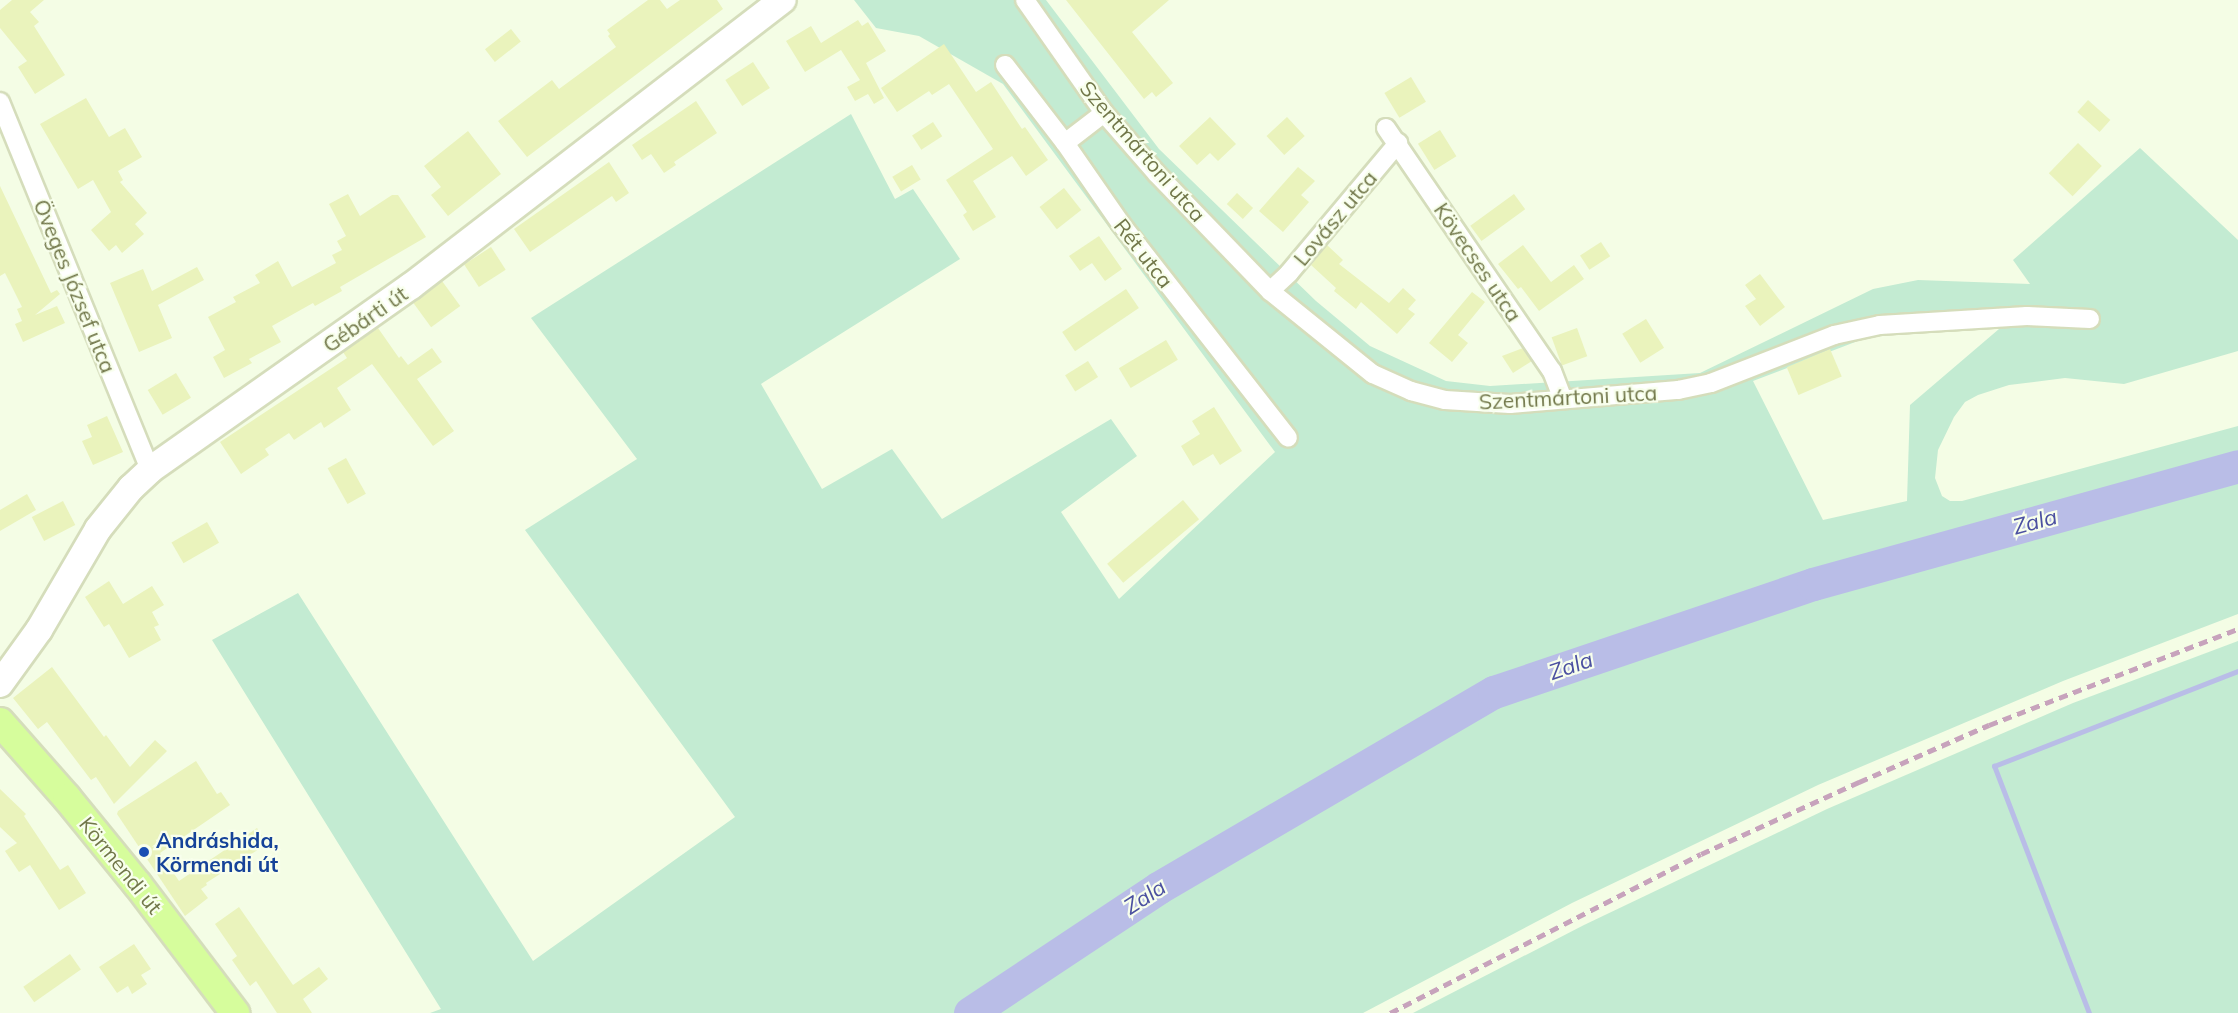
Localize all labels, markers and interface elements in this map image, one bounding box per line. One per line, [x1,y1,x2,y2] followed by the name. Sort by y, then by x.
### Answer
[1075,75,1211,227] street label: Szentmártoni utca
[1288,166,1382,270] street label: Lovász utca
[29,196,121,376] street label: Öveges József utca
[1429,198,1527,326] street label: Kövecses utca
[1109,213,1179,293] street label: Rét utca
[318,281,412,357] street label: Gébárti út
[1478,380,1658,414] street label: Szentmártoni utca
[2010,503,2060,541] water label: Zala
[1546,646,1596,686] water label: Zala
[74,811,168,919] street label: Körmendi út
[156,827,279,877] place label: Andráshida, Körmendi út
[137,845,151,859] marker: Andráshida, Körmendi út
[1119,874,1171,920] water label: Zala

